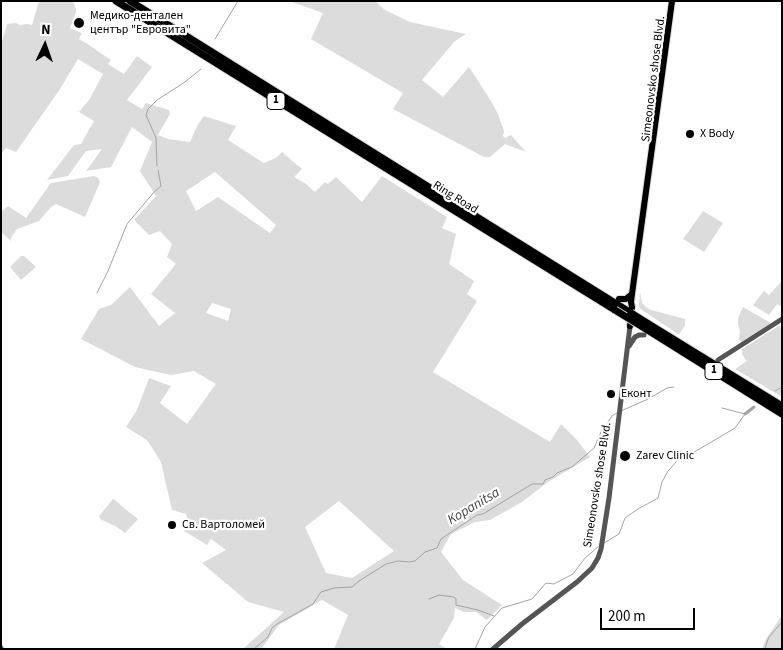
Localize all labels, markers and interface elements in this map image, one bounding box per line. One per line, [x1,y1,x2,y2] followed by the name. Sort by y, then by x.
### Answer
[90,9,191,37] place label: Медико-дентален център "Евровита"
[639,15,669,143] street label: Simeonovsko shose Blvd.
[72,16,86,30] marker: Медико-дентален център "Евровита"
[20,20,70,70] north arrow
[41,20,51,40] text: N
[267,92,285,110] road number: 1
[700,127,734,141] place label: X Body
[684,128,696,140] marker: X Body
[430,179,480,217] street label: Ring Road
[705,362,723,380] road number: 1
[621,387,652,401] place label: Еконт
[605,388,617,400] marker: Еконт
[581,421,615,549] street label: Simeonovsko shose Blvd.
[618,449,632,463] marker: Zarev Clinic
[636,449,694,463] place label: Zarev Clinic
[445,485,503,529] water label: Kopanitsa
[182,518,265,532] place label: Св. Вартоломей
[166,519,178,531] marker: Св. Вартоломей
[603,598,698,630] scale bar
[608,606,646,627] text: 200 m

